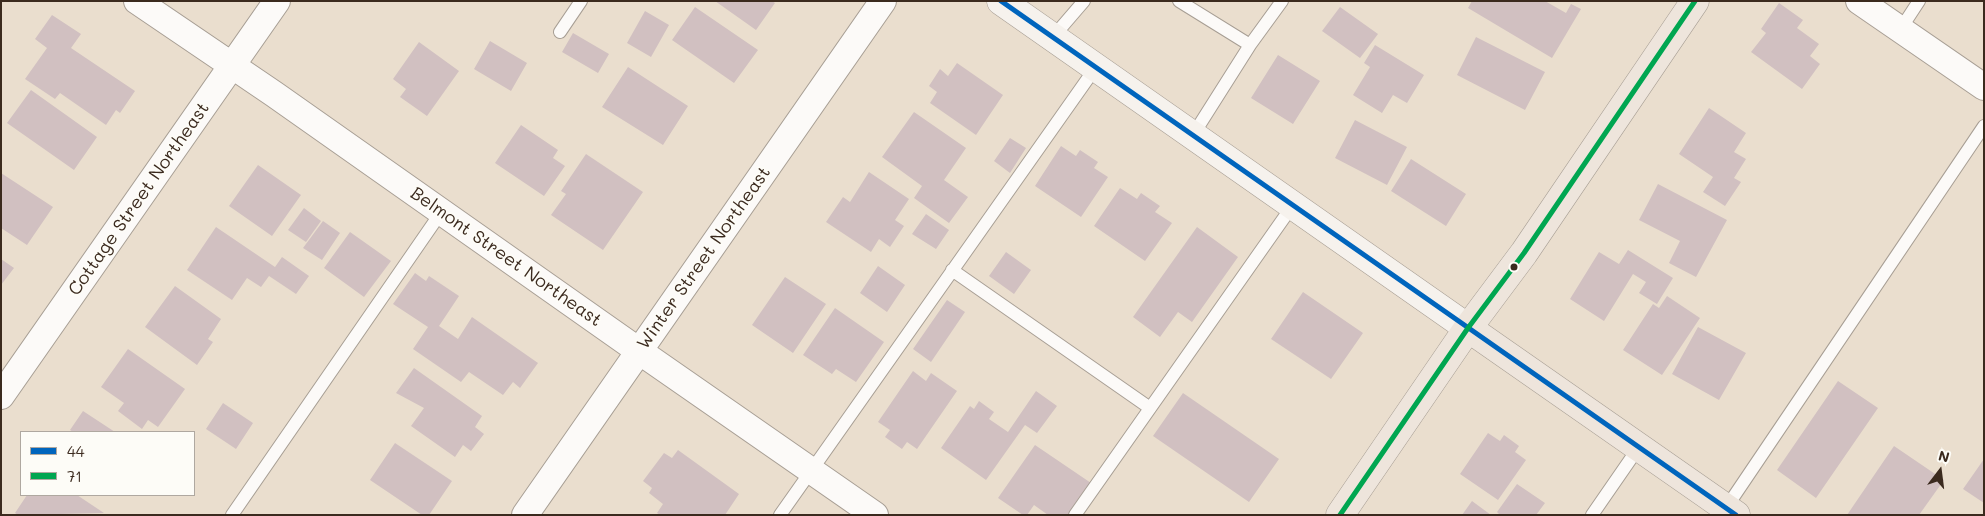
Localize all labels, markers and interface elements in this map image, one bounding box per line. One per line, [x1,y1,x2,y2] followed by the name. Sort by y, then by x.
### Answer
[64,98,214,300] street label: Cottage Street Northeast
[633,162,775,354] street label: Winter Street Northeast
[406,183,606,331] street label: Belmont Street Northeast
[1509,262,1519,272] unlabelled marker
[20,431,195,496] legend
[67,441,85,461] text: 44
[1936,445,1952,467] text: N
[1915,446,1965,496] north arrow
[67,466,82,486] text: 71

